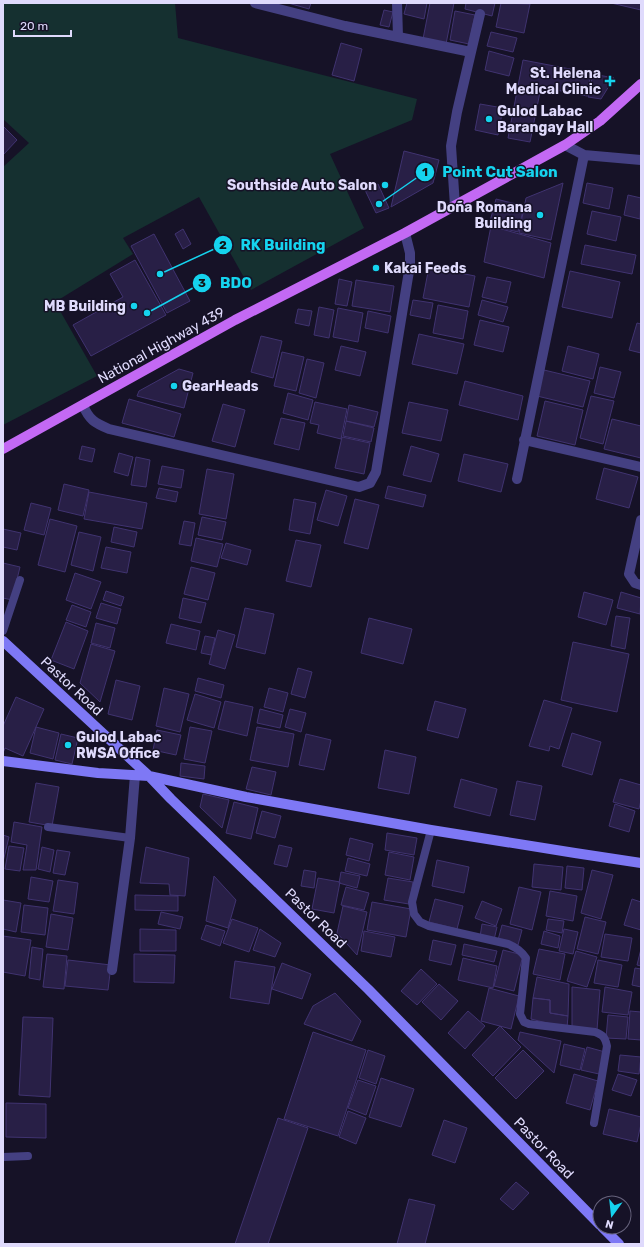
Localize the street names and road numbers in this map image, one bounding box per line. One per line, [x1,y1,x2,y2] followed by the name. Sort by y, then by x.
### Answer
[95,304,228,387] street label: National Highway 439
[37,653,106,719] street label: Pastor Road
[281,885,350,952] street label: Pastor Road
[510,1114,577,1183] street label: Pastor Road

